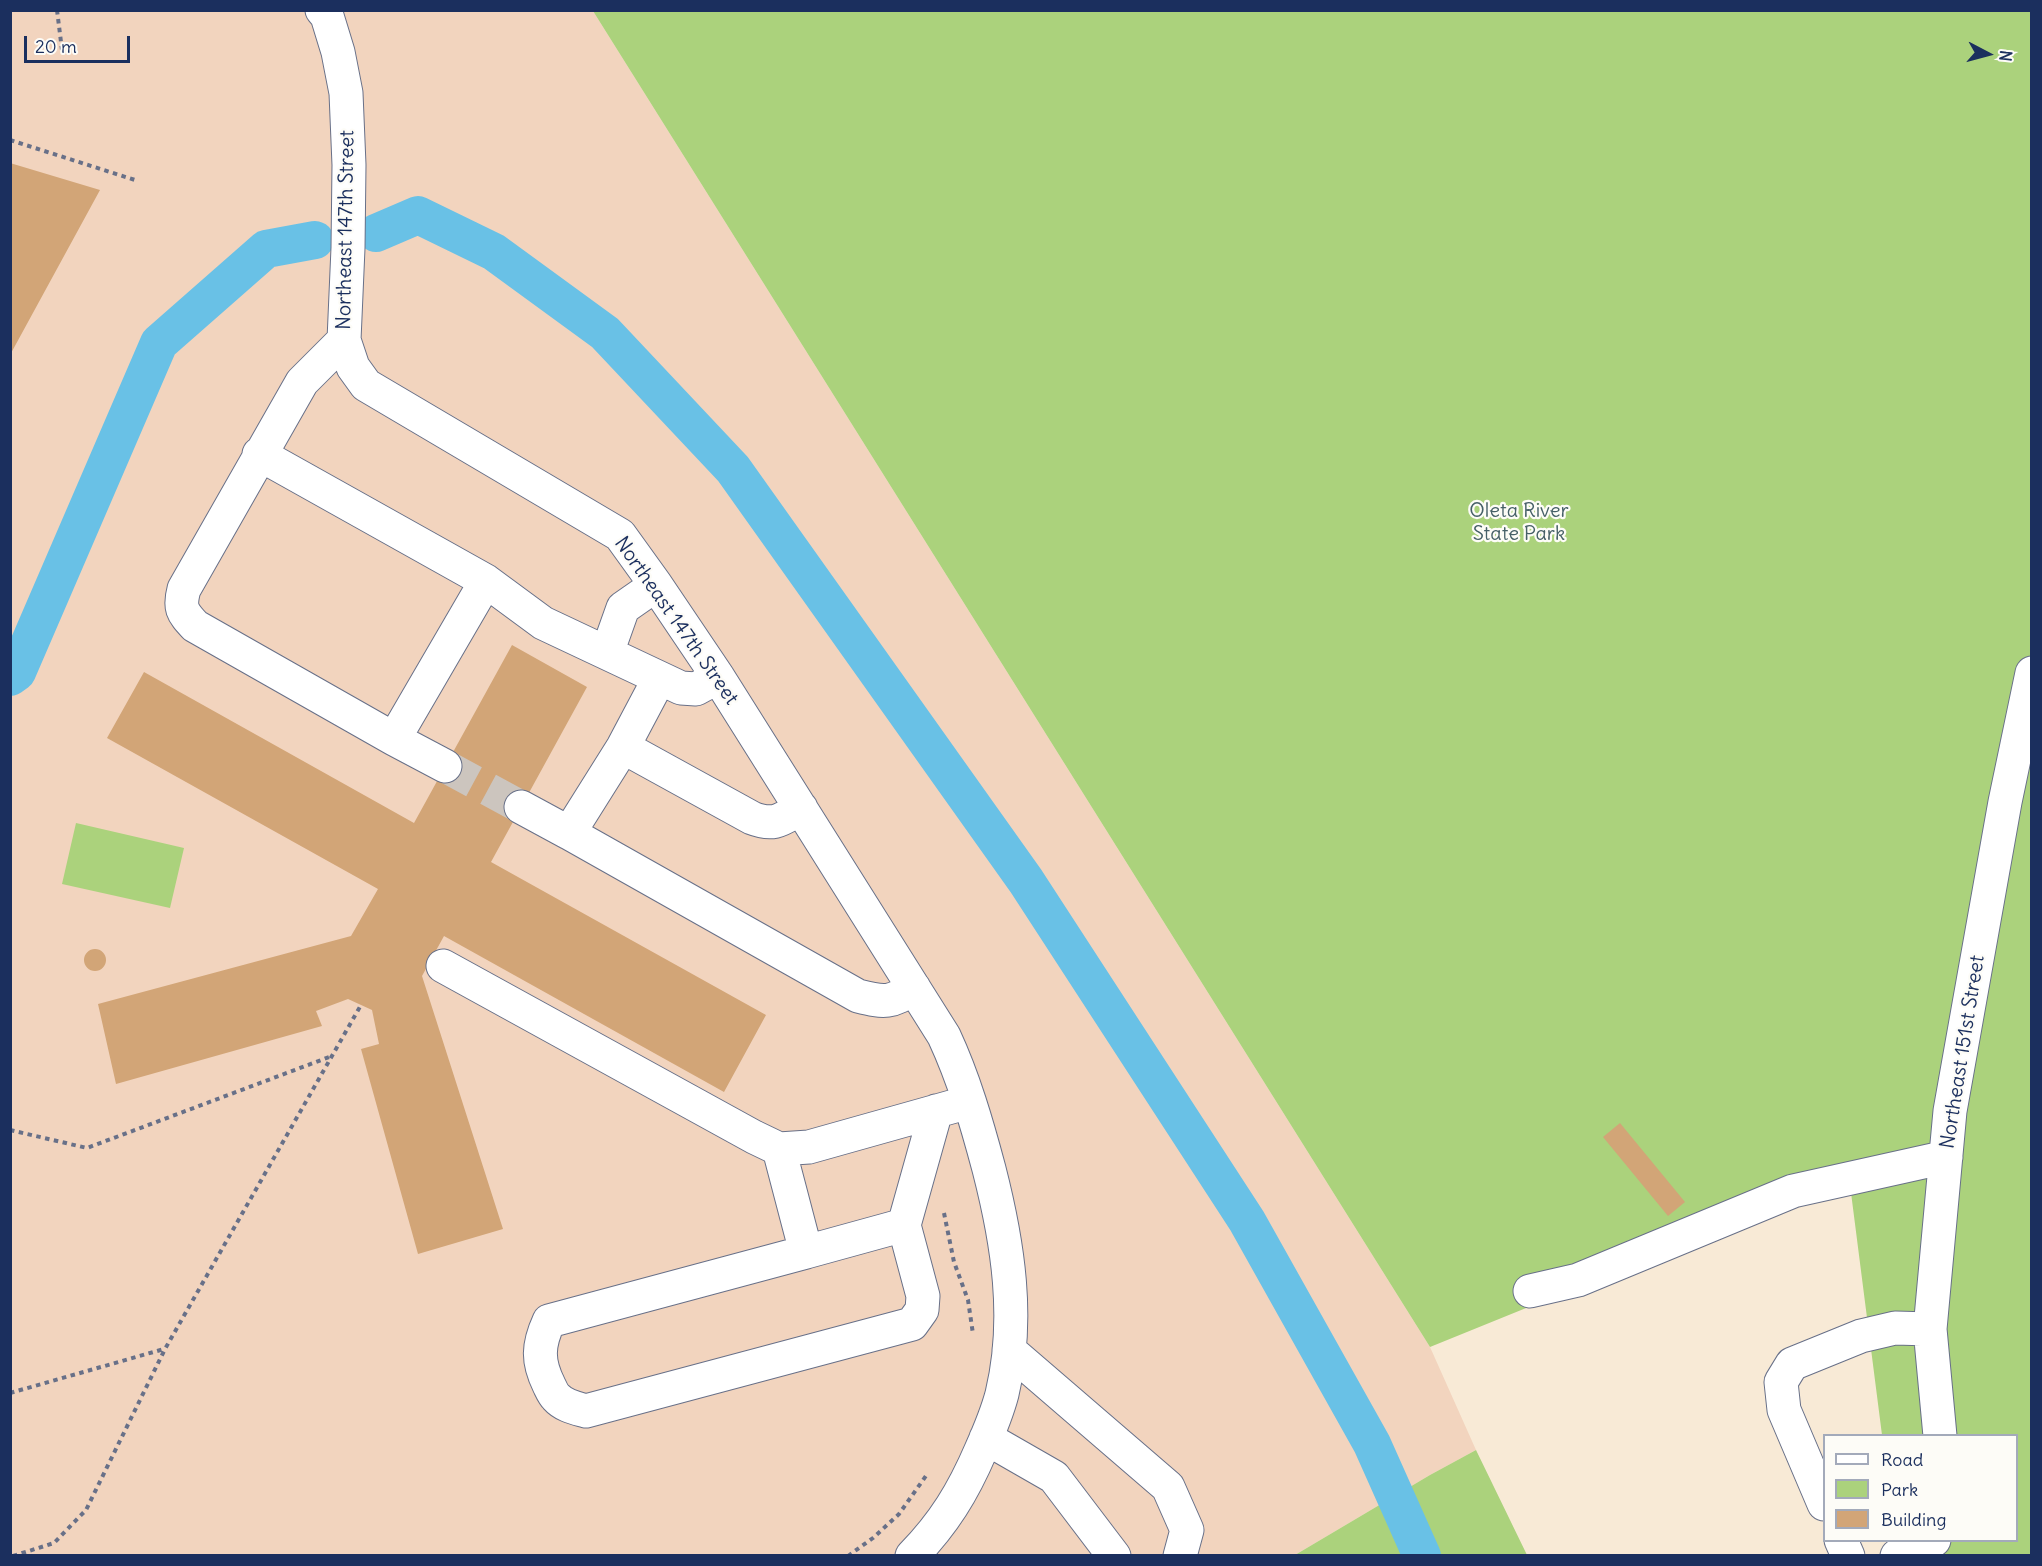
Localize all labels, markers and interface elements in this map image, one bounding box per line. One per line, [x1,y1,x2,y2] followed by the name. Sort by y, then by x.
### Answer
[27,24,134,62] scale bar
[1958,24,2018,84] north arrow
[35,35,77,58] text: 20 m
[1995,49,2016,62] text: N
[332,130,360,330] street label: Northeast 147th Street
[1469,499,1569,546] park label: Oleta River State Park
[609,532,743,710] street label: Northeast 147th Street
[1936,954,1990,1150] street label: Northeast 151st Street
[1823,1434,2018,1542] legend
[1881,1448,1923,1471] text: Road
[1881,1478,1918,1501] text: Park
[1881,1508,1946,1531] text: Building

